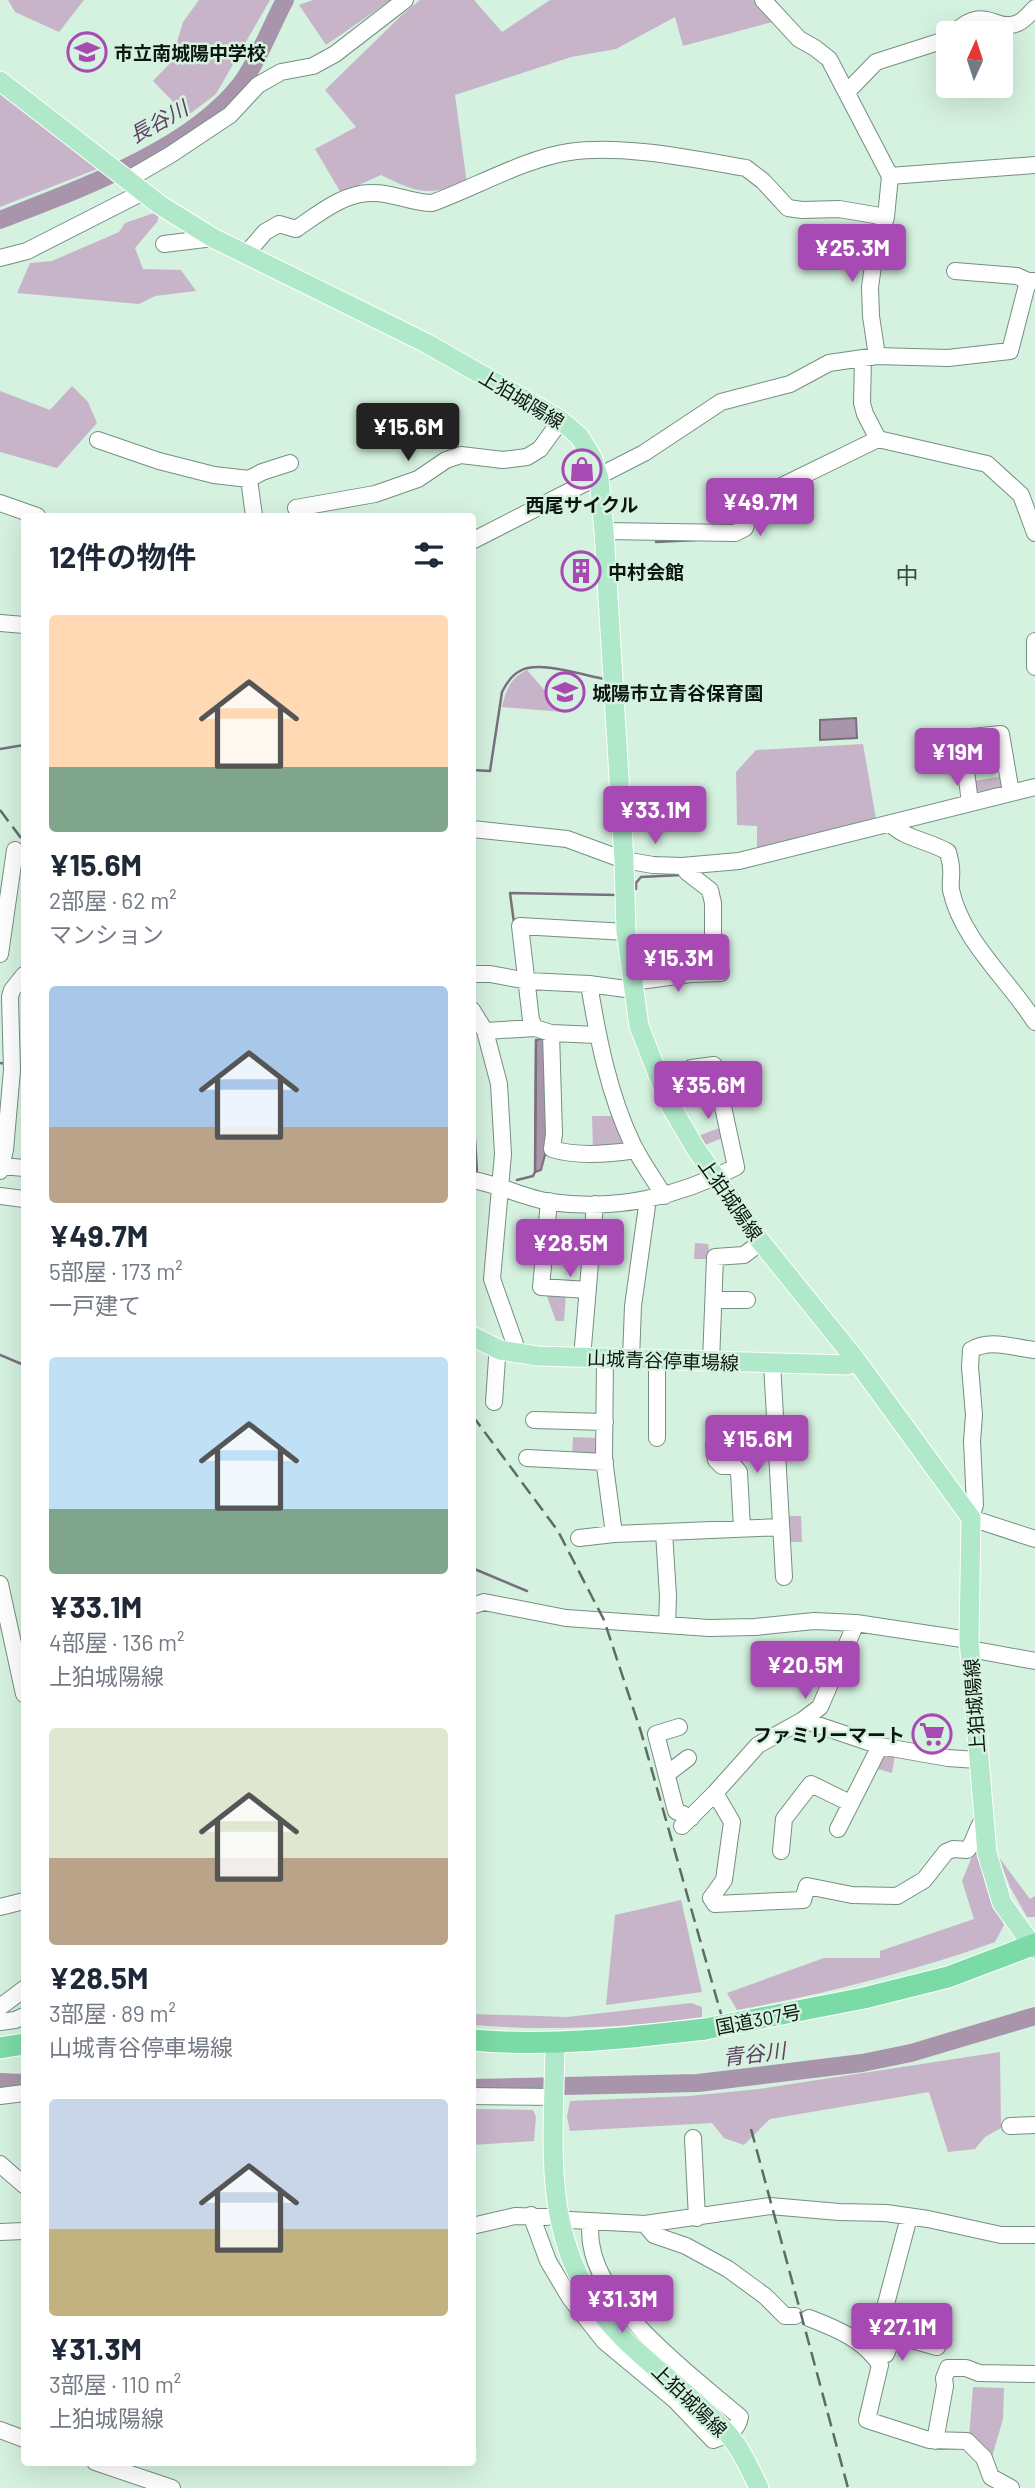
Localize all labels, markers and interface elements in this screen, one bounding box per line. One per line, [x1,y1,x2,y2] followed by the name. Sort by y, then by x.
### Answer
[936,21,1013,98] north arrow
[936,21,1013,98] map controls
[66,31,108,73] school or university icon: 市立南城陽中学校
[114,41,266,64] place label: 市立南城陽中学校
[124,94,193,147] water label: 長谷川
[795,224,909,284] pin: ¥25.3M
[814,233,890,261] text: ¥25.3M
[475,365,569,433] street label: 上狛城陽線
[351,404,465,463] pin: ¥15.6M
[372,412,444,440] text: ¥15.6M
[561,448,603,490] shop icon: 西尾サイクル
[703,478,817,538] pin: ¥49.7M
[722,487,798,515] text: ¥49.7M
[525,493,639,516] place label: 西尾サイクル
[410,536,448,574] icon: filters
[49,538,196,574] text: 12件の物件
[560,550,602,592] building icon: 中村会館
[608,560,684,583] place label: 中村会館
[896,561,919,589] district label: 中
[186,661,312,787] icon: home
[544,671,586,713] school or university icon: 城陽市立青谷保育園
[592,681,763,704] place label: 城陽市立青谷保育園
[916,728,998,788] pin: ¥19M
[931,737,983,765] text: ¥19M
[598,786,712,846] pin: ¥33.1M
[619,795,691,823] text: ¥33.1M
[49,846,142,882] text: ¥15.6M
[49,886,177,914] text: 2部屋 · 62 m²
[49,920,164,948] text: マンション
[621,934,735,994] pin: ¥15.3M
[642,943,714,971] text: ¥15.3M
[186,1032,312,1158] icon: home
[651,1062,765,1121] pin: ¥35.6M
[670,1070,746,1098] text: ¥35.6M
[694,1153,768,1245] street label: 上狛城陽線
[49,1217,148,1253] text: ¥49.7M
[513,1220,627,1279] pin: ¥28.5M
[532,1228,608,1256] text: ¥28.5M
[49,1257,183,1285] text: 5部屋 · 173 m²
[49,1291,141,1319] text: 一戸建て
[587,1346,739,1374] street label: 山城青谷停車場線
[186,1403,312,1529] icon: home
[700,1416,814,1475] pin: ¥15.6M
[721,1424,793,1452] text: ¥15.6M
[49,1588,142,1624] text: ¥33.1M
[49,1628,185,1656] text: 4部屋 · 136 m²
[748,1642,862,1701] pin: ¥20.5M
[767,1650,843,1678] text: ¥20.5M
[959,1658,989,1754] street label: 上狛城陽線
[49,1662,164,1690] text: 上狛城陽線
[911,1713,953,1755] supermarket icon: ファミリーマート
[753,1723,905,1746] place label: ファミリーマート
[186,1774,312,1900] icon: home
[49,1959,148,1995] text: ¥28.5M
[49,1999,176,2027] text: 3部屋 · 89 m²
[713,1999,803,2039] street label: 国道307号
[49,2033,233,2061] text: 山城青谷停車場線
[721,2037,789,2069] water label: 青谷川
[186,2145,312,2271] icon: home
[565,2276,679,2335] pin: ¥31.3M
[586,2284,658,2312] text: ¥31.3M
[845,2304,959,2363] pin: ¥27.1M
[867,2312,937,2340] text: ¥27.1M
[49,2330,142,2366] text: ¥31.3M
[648,2359,732,2441] street label: 上狛城陽線
[49,2370,181,2398] text: 3部屋 · 110 m²
[49,2404,164,2432] text: 上狛城陽線

